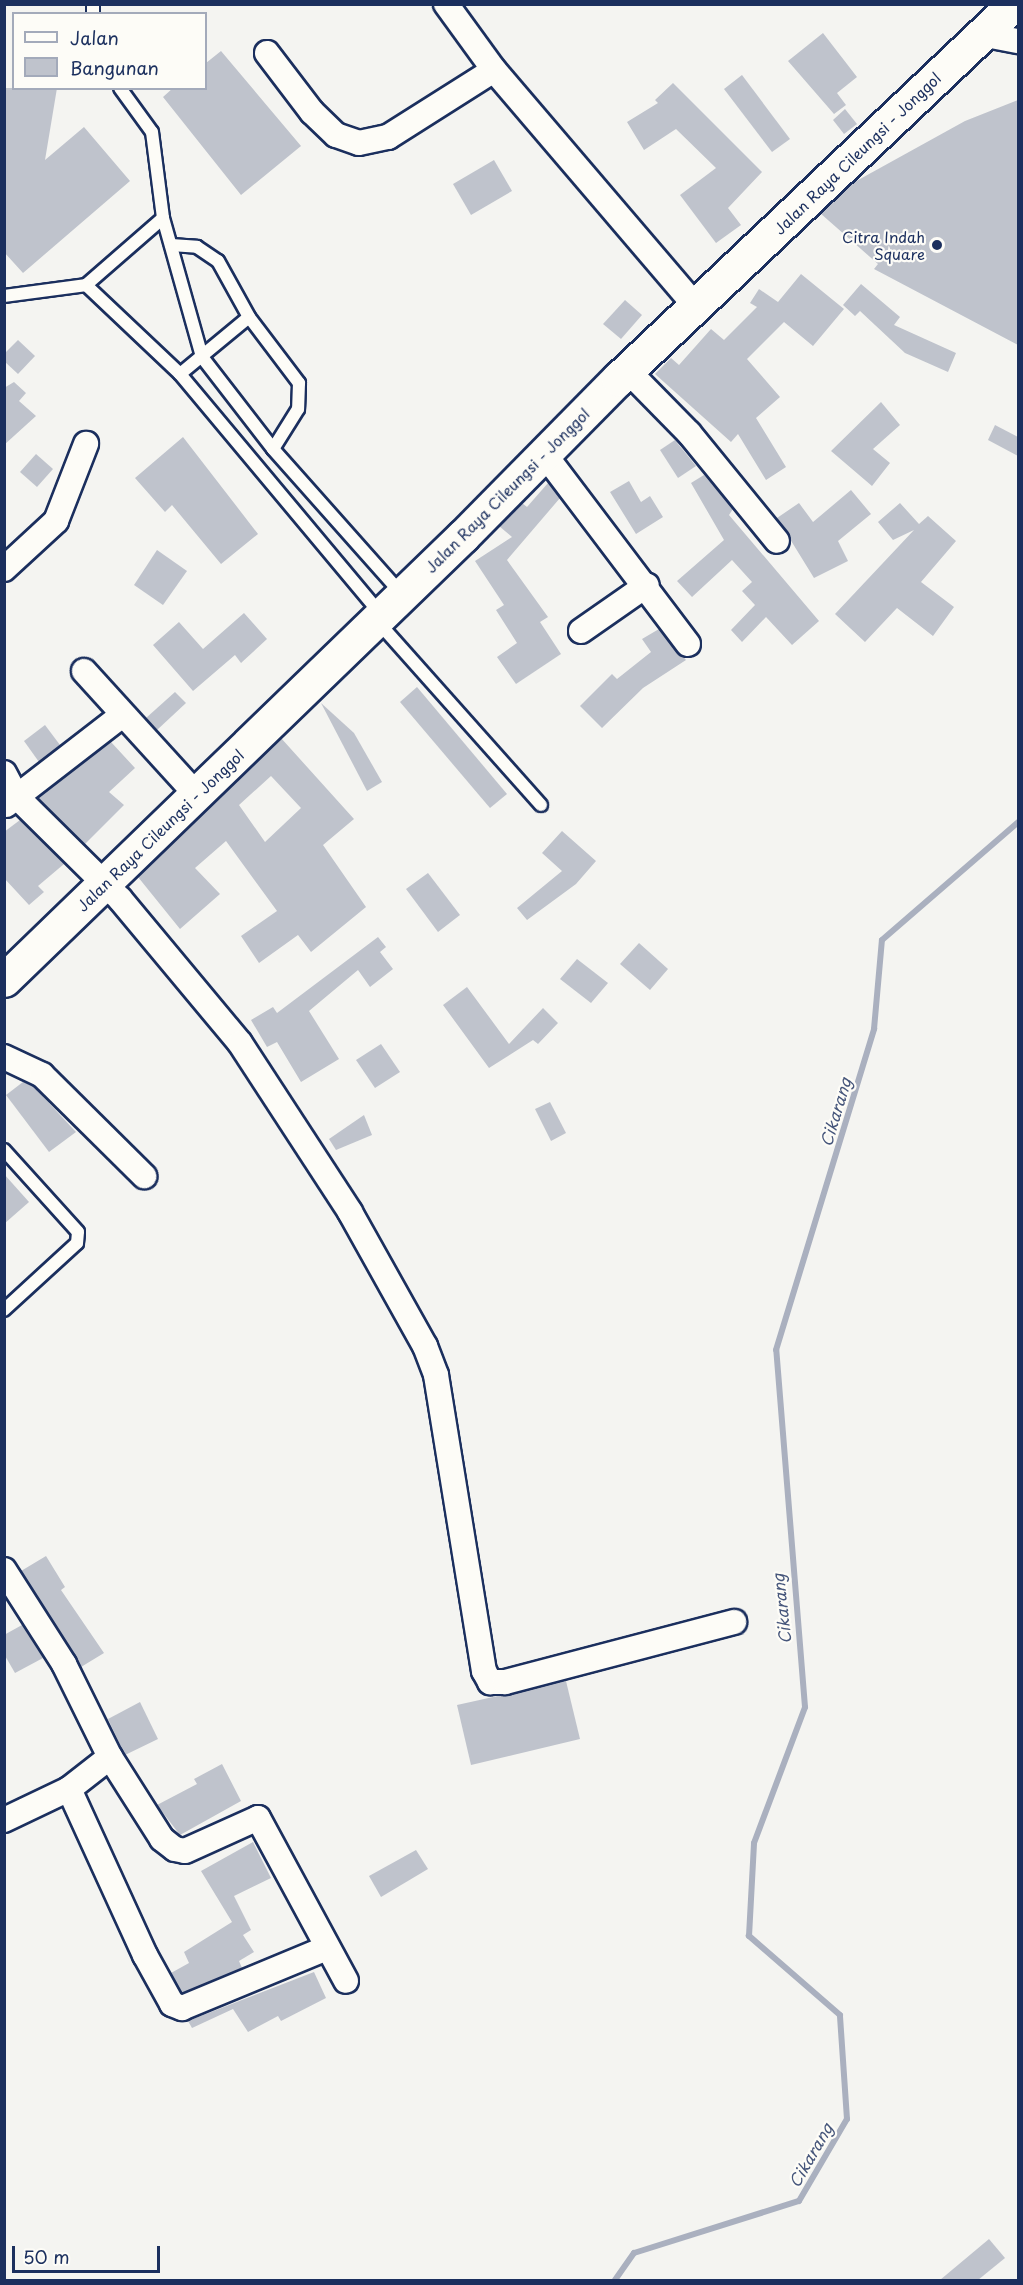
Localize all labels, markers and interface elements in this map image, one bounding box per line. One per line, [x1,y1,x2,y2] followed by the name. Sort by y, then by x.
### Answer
[12,12,207,90] legend
[70,24,119,51] text: Jalan
[70,54,159,81] text: Bangunan
[770,68,944,238] street label: Jalan Raya Cileungsi - Jonggol
[842,227,925,262] place label: Citra Indah Square
[930,238,944,252] marker: Citra Indah Square
[421,404,593,576] street label: Jalan Raya Cileungsi - Jonggol
[73,745,247,915] street label: Jalan Raya Cileungsi - Jonggol
[816,1075,854,1149] water label: Cikarang
[768,1573,794,1645] water label: Cikarang
[784,2120,836,2190] water label: Cikarang
[15,2234,164,2272] scale bar
[23,2243,70,2270] text: 50 m

